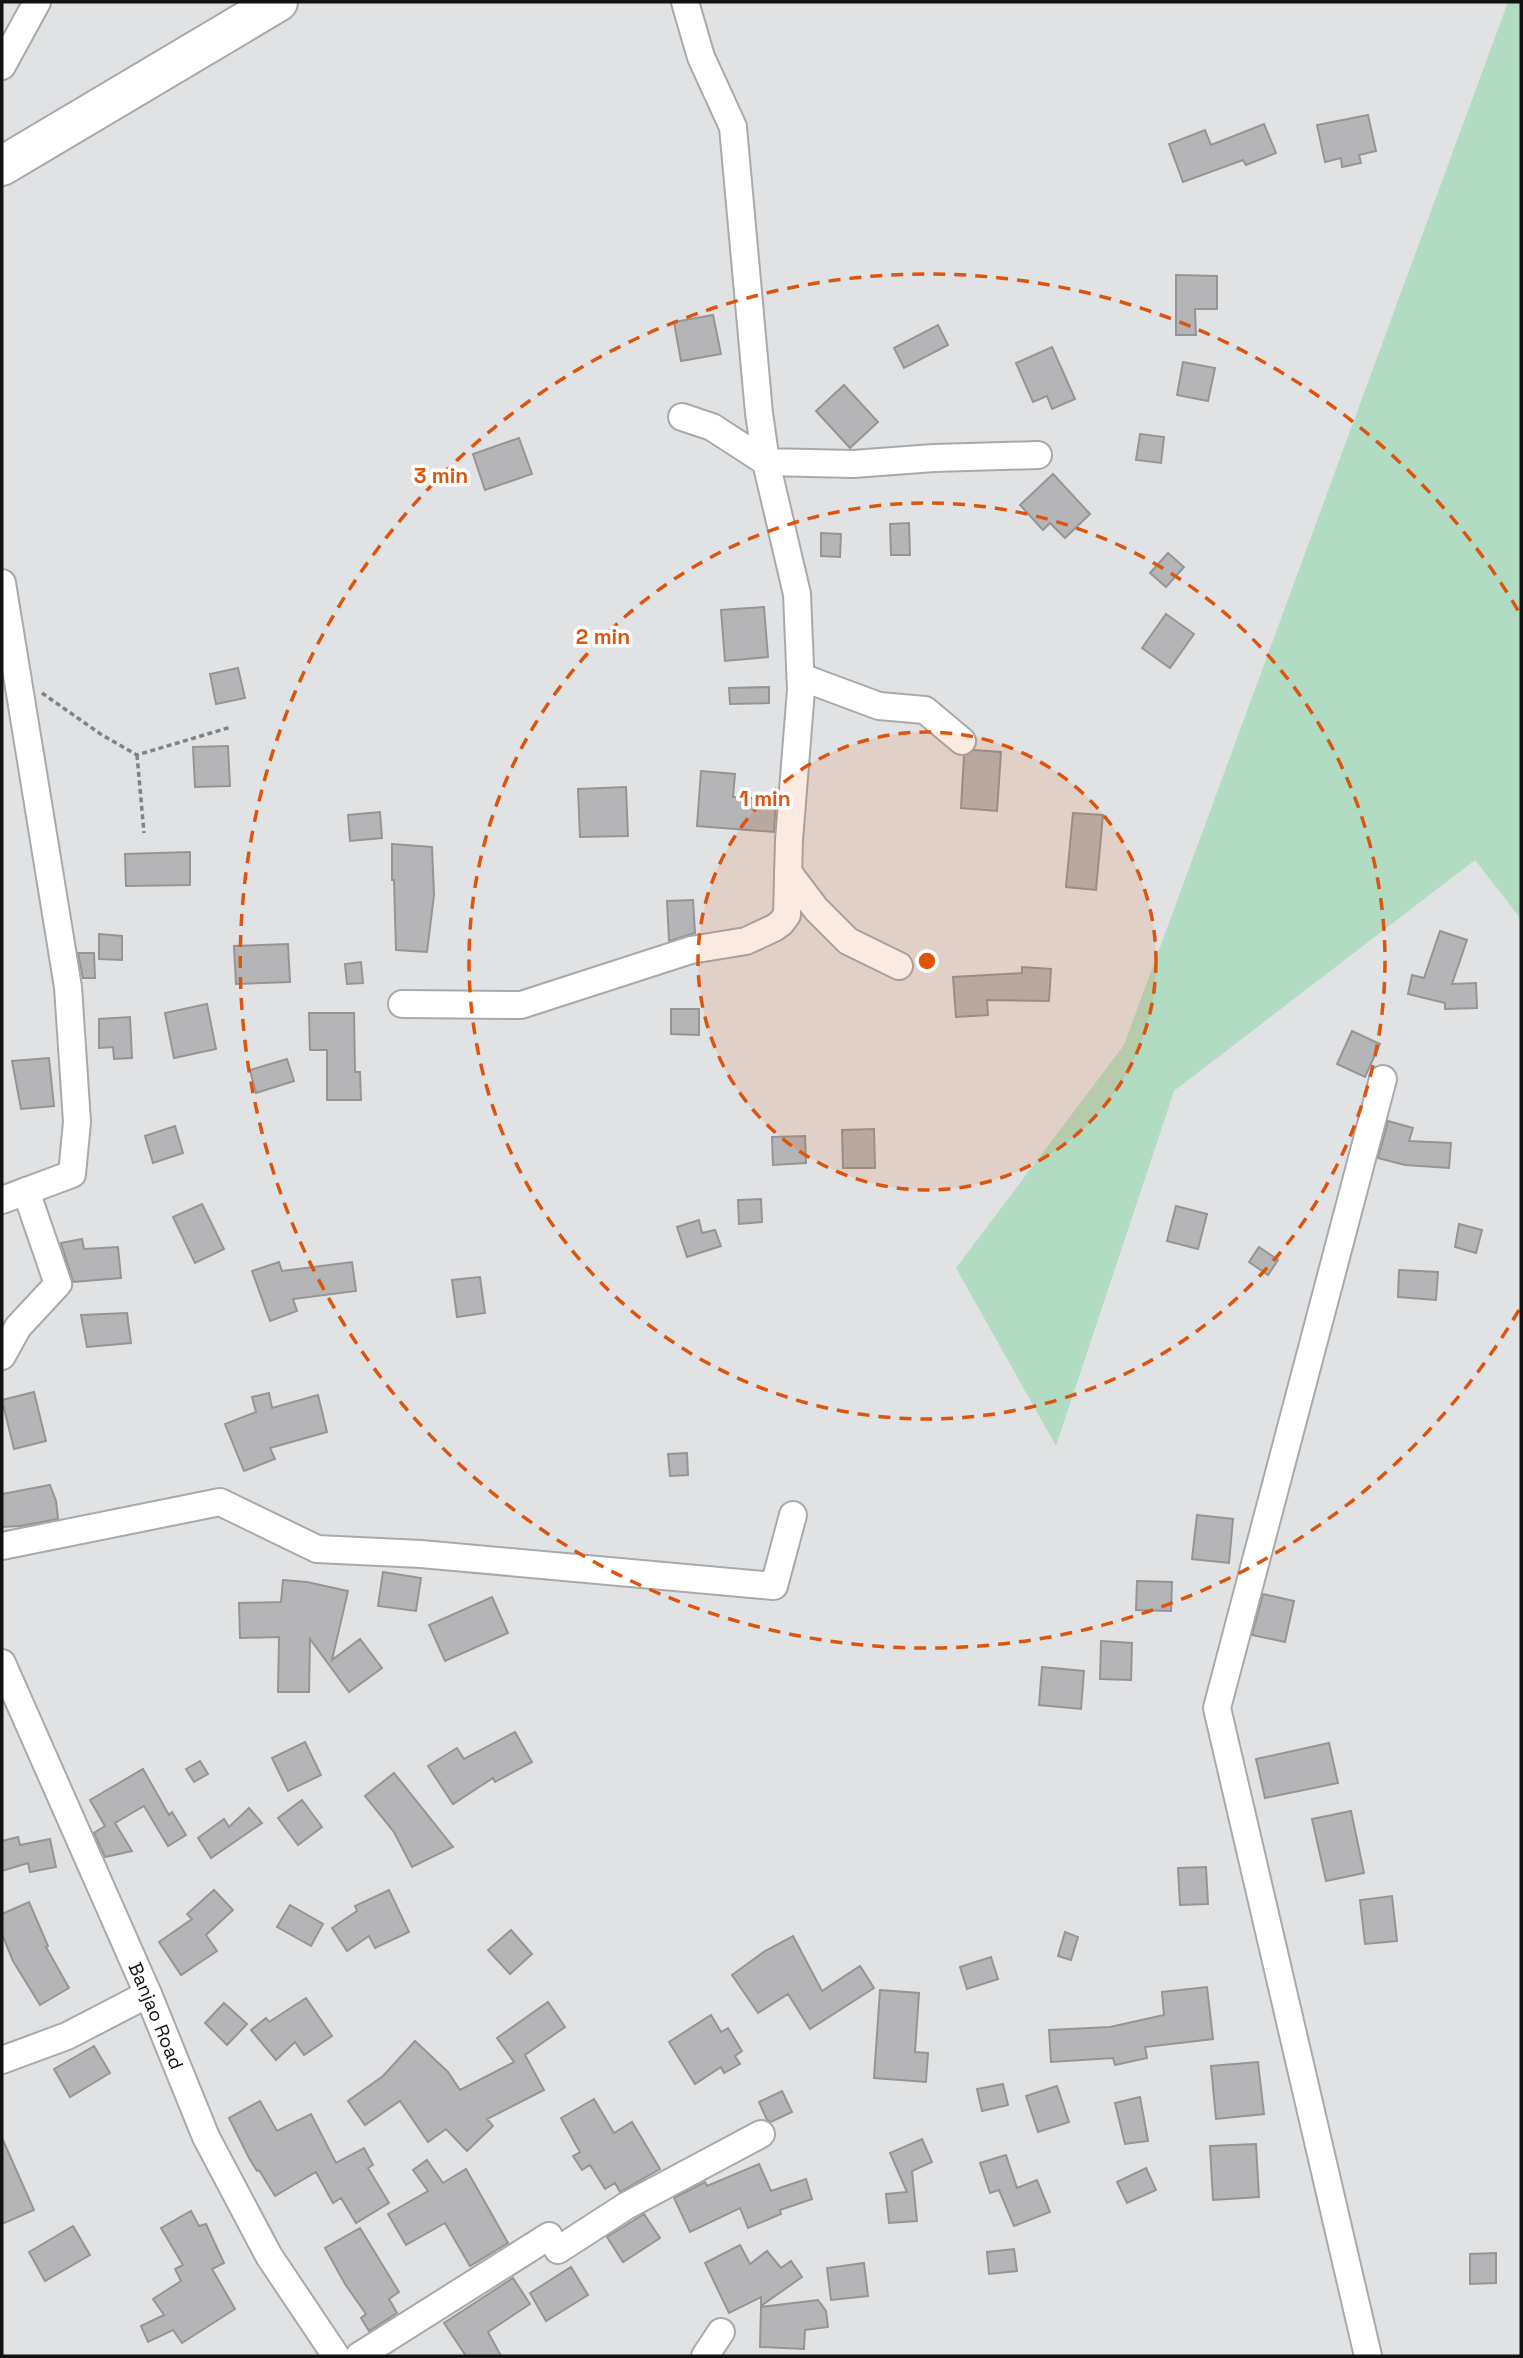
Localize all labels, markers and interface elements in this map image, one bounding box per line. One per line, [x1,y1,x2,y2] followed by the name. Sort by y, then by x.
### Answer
[414,462,468,489] text: 3 min
[576,623,630,650] text: 2 min
[739,785,791,812] text: 1 min
[915,949,939,973] centre of rings
[123,1958,189,2073] street label: Banjao Road

